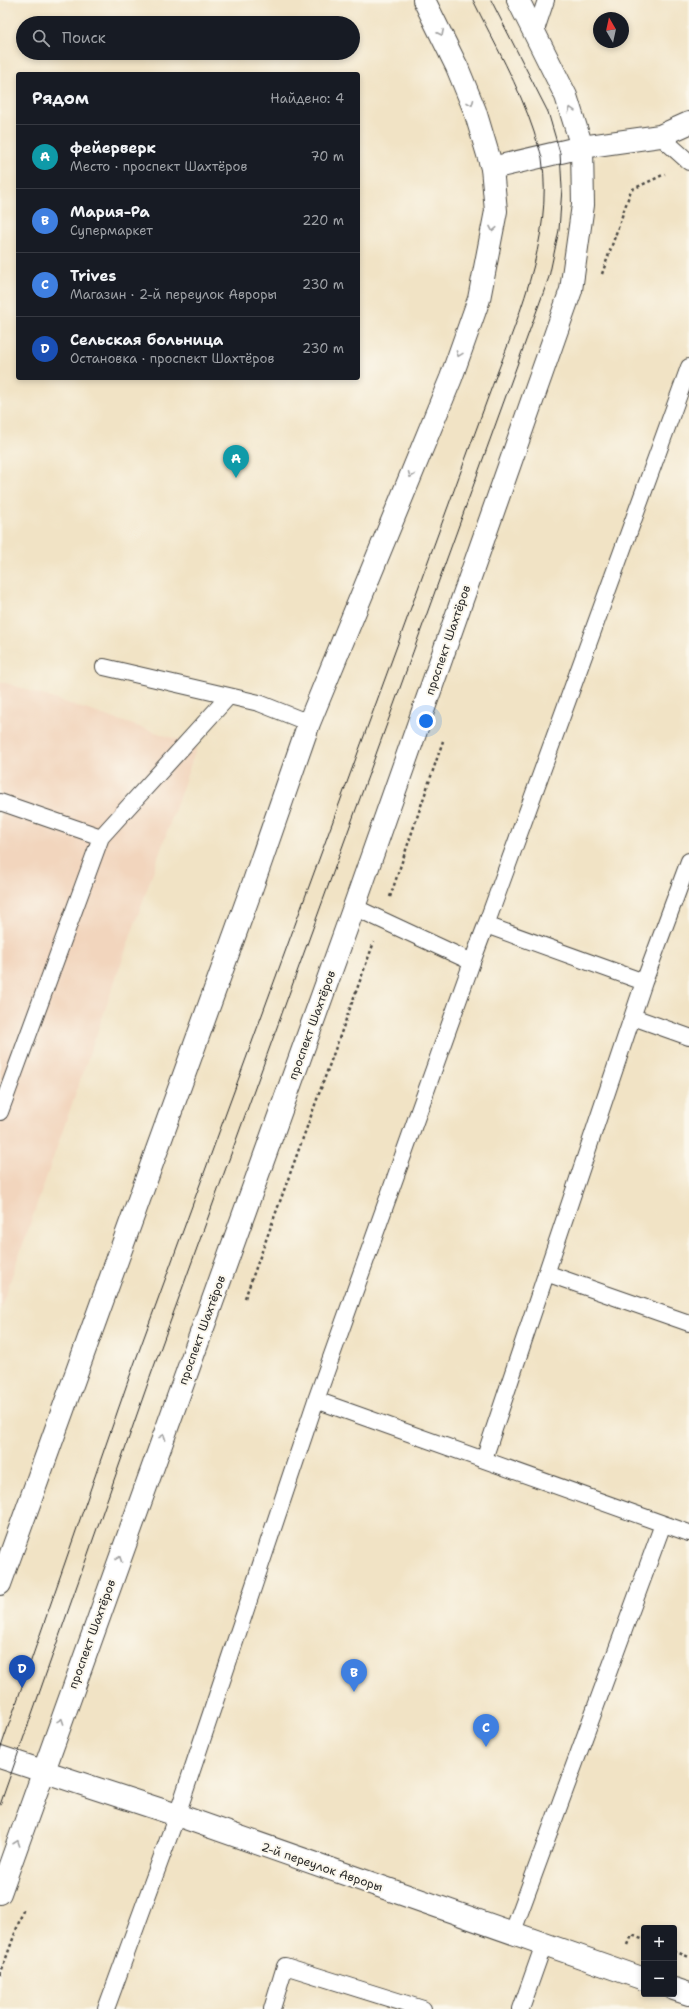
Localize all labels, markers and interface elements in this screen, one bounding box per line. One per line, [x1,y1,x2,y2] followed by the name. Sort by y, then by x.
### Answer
[593,12,629,48] north arrow
[16,16,360,60] search box
[30,27,52,49] icon: search
[62,28,106,48] text: Поиск
[436,29,444,37] one-way arrow
[32,87,89,109] text: Рядом
[270,90,344,107] text: Найдено: 4
[467,99,475,106] one-way arrow
[567,107,576,114] one-way arrow
[70,138,156,158] text: фейерверк
[40,148,50,165] text: A
[310,148,344,165] text: 70 m
[70,158,247,175] text: Место · проспект Шахтёров
[70,202,150,222] text: Мария-Ра
[41,212,49,229] text: B
[302,212,344,229] text: 220 m
[70,222,153,239] text: Супермаркет
[489,226,498,232] one-way arrow
[70,266,116,286] text: Trives
[41,276,49,293] text: C
[302,276,344,293] text: 230 m
[70,286,277,303] text: Магазин · 2-й переулок Авроры
[70,330,223,350] text: Сельская больница
[40,340,50,357] text: D
[302,340,344,357] text: 230 m
[70,350,274,367] text: Остановка · проспект Шахтёров
[456,351,464,358] one-way arrow
[223,445,249,478] pin: A
[408,470,416,478] one-way arrow
[422,583,474,697] street label: проспект Шахтёров
[416,711,436,731] your location
[285,968,339,1082] street label: проспект Шахтёров
[175,1273,229,1387] street label: проспект Шахтёров
[158,1433,167,1440] one-way arrow
[114,1556,123,1563] one-way arrow
[65,1577,119,1691] street label: проспект Шахтёров
[9,1655,35,1688] pin: D
[341,1659,367,1692] pin: B
[473,1714,499,1747] pin: C
[56,1717,64,1724] one-way arrow
[259,1839,385,1895] street label: 2-й переулок Авроры
[13,1840,21,1847] one-way arrow
[641,1925,677,1997] map controls
[641,1925,677,1961] button: +
[641,1961,677,1997] button: −

